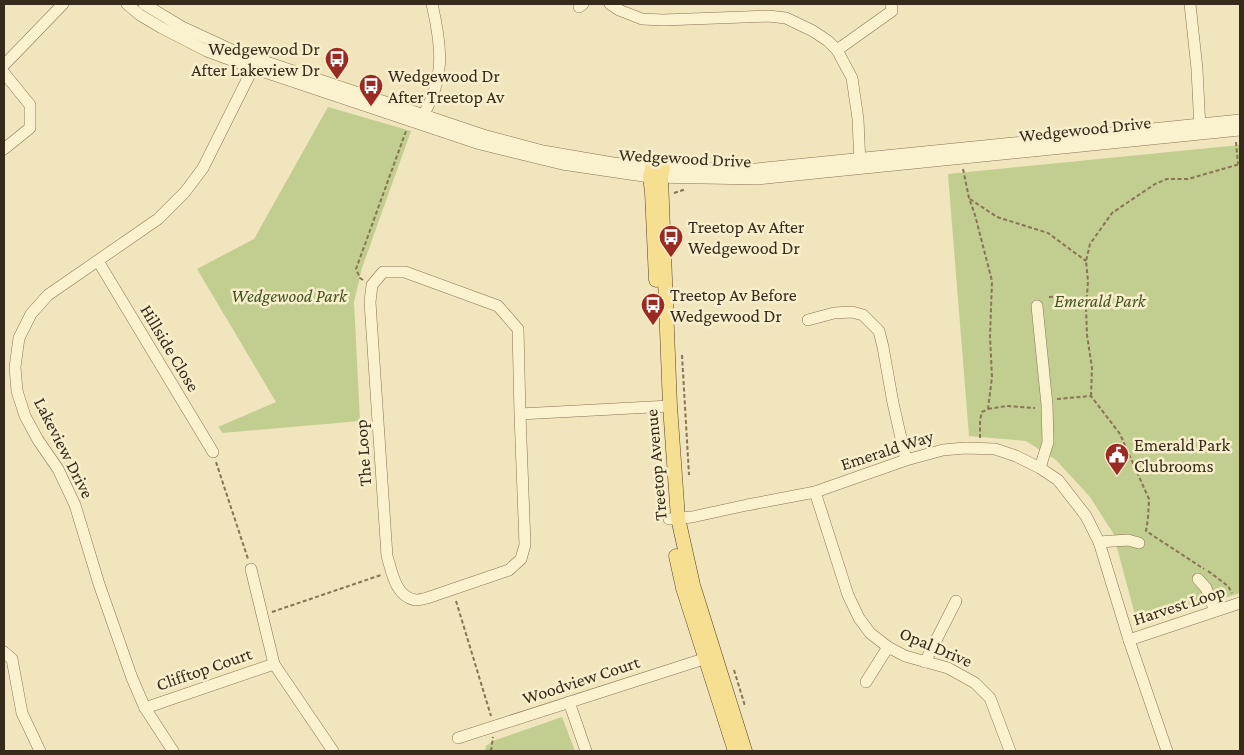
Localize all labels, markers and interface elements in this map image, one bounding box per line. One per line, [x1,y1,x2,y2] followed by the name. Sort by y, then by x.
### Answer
[191,39,321,80] place label: Wedgewood Dr After Lakeview Dr
[324,46,350,80] bus stop icon: Wedgewood Dr After Lakeview Dr
[388,66,505,107] place label: Wedgewood Dr After Treetop Av
[358,73,384,107] bus stop icon: Wedgewood Dr After Treetop Av
[1018,112,1152,146] street label: Wedgewood Drive
[618,145,752,171] street label: Wedgewood Drive
[688,217,805,258] place label: Treetop Av After Wedgewood Dr
[658,224,684,258] bus stop icon: Treetop Av After Wedgewood Dr
[670,285,797,326] place label: Treetop Av Before Wedgewood Dr
[231,286,348,306] park label: Wedgewood Park
[1054,291,1147,311] park label: Emerald Park
[640,292,666,326] bus stop icon: Treetop Av Before Wedgewood Dr
[136,301,204,395] street label: Hillside Close
[30,394,98,502] street label: Lakeview Drive
[641,408,671,522] street label: Treetop Avenue
[351,419,375,487] street label: The Loop
[838,425,937,474] street label: Emerald Way
[1134,435,1230,476] place label: Emerald Park Clubrooms
[1104,442,1130,476] public building icon: Emerald Park Clubrooms
[1131,581,1227,629] street label: Harvest Loop
[897,623,975,671] street label: Opal Drive
[154,643,255,695] street label: Clifftop Court
[520,651,643,708] street label: Woodview Court

